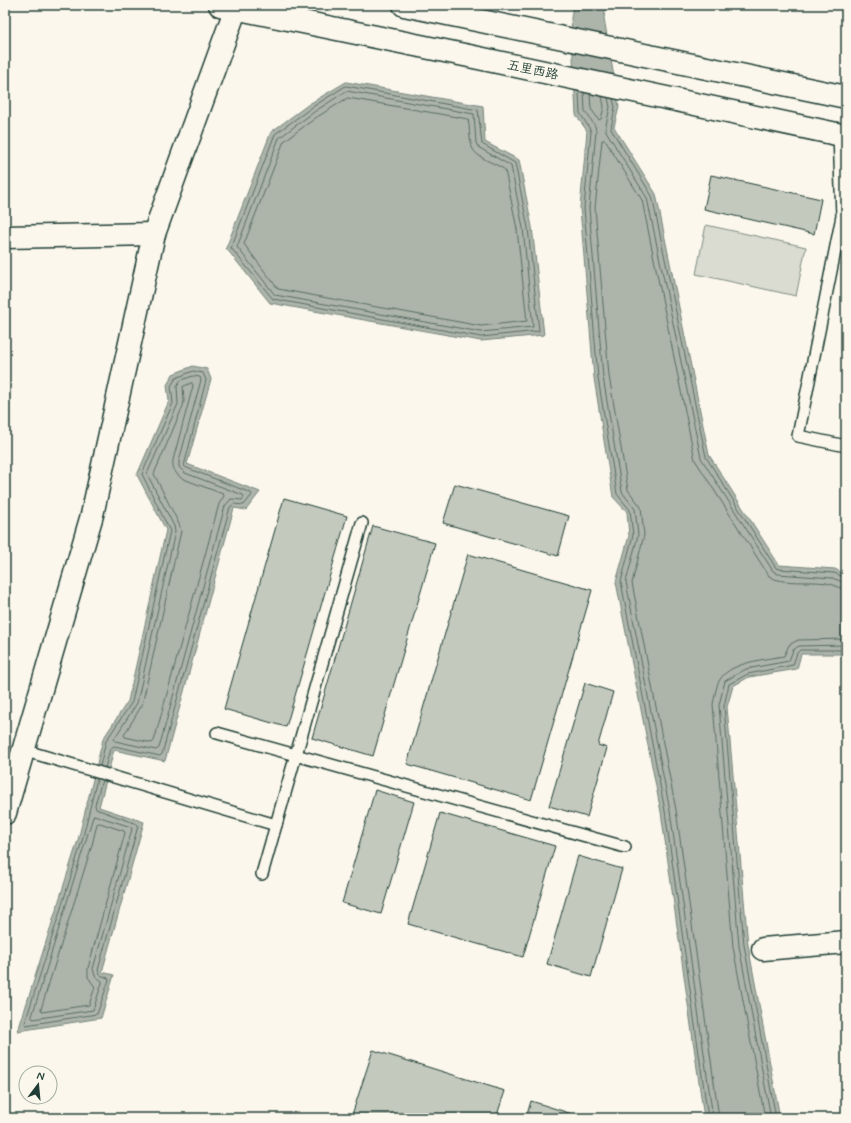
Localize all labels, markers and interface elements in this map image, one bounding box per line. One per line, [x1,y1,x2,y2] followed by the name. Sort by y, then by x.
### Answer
[505,57,560,84] street label: 五里西路
[18,1065,58,1105] north arrow
[35,1069,46,1084] text: N

